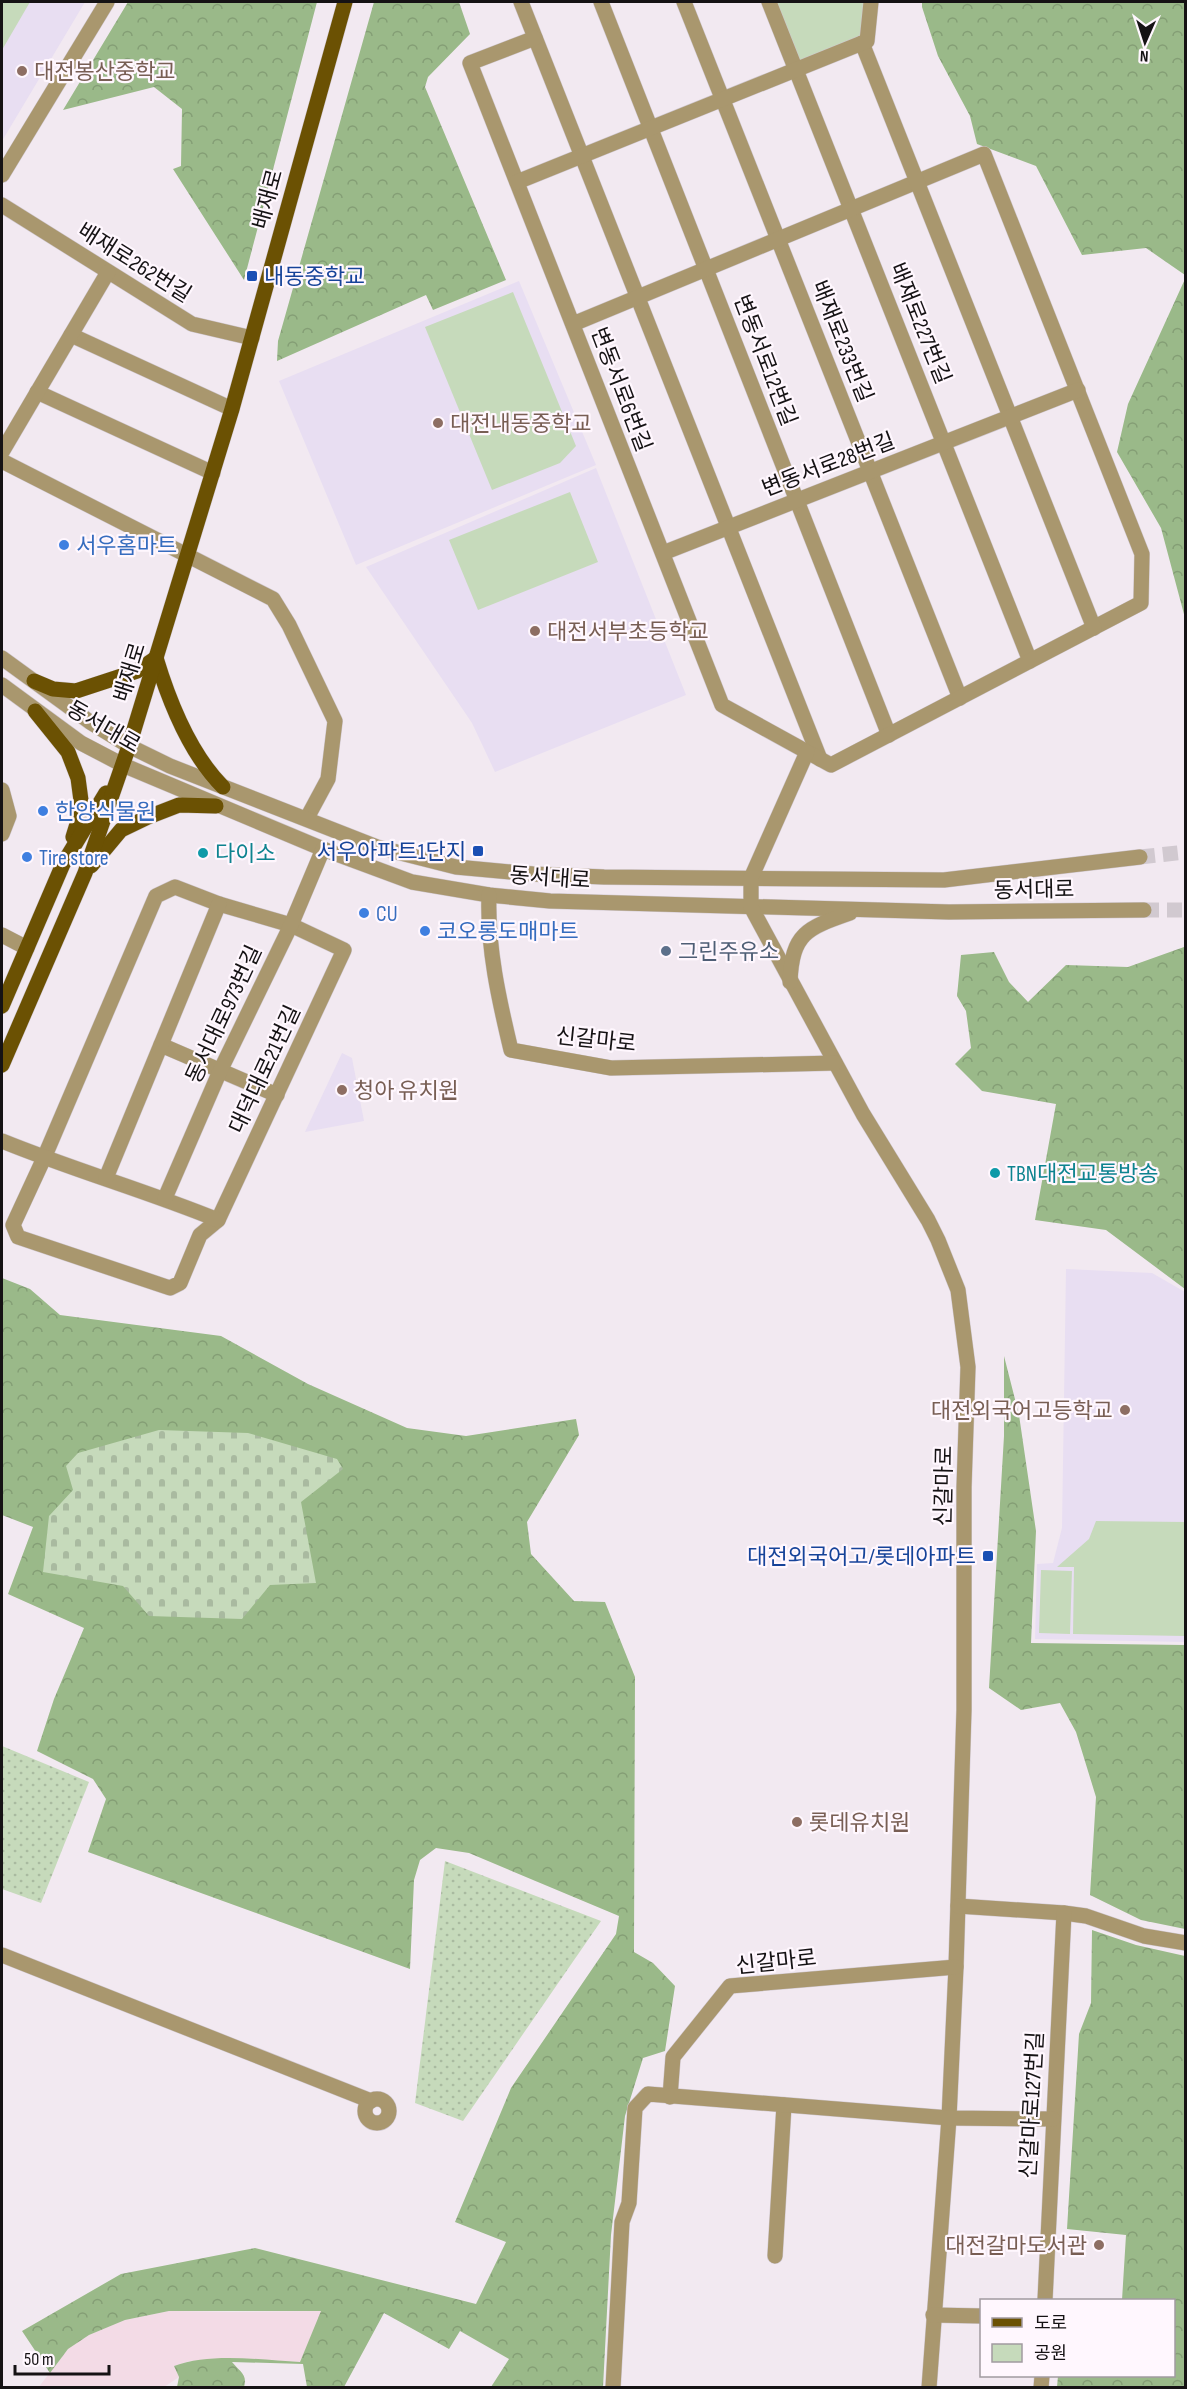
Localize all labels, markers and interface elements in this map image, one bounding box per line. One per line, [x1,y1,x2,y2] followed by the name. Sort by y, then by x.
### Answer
[1115,12,1175,72] north arrow
[1140,46,1149,65] text: N
[34,59,176,86] place label: 대전봉산중학교
[15,64,29,78] marker: 대전봉산중학교
[248,167,289,232] street label: 배재로
[72,218,196,309] street label: 배재로262번길
[883,259,956,388] street label: 배재로227번길
[264,264,365,291] place label: 내동중학교
[245,269,259,283] marker: 내동중학교
[805,277,878,406] street label: 배재로233번길
[727,291,802,430] street label: 변동서로12번길
[585,324,657,456] street label: 변동서로6번길
[450,411,592,438] place label: 대전내동중학교
[431,416,445,430] marker: 대전내동중학교
[758,428,899,503] street label: 변동서로28번길
[76,533,177,560] place label: 서우홈마트
[57,538,71,552] marker: 서우홈마트
[547,619,709,646] place label: 대전서부초등학교
[528,624,542,638] marker: 대전서부초등학교
[109,639,152,705] street label: 배재로
[61,695,145,759] street label: 동서대로
[55,799,156,826] place label: 한양식물원
[36,804,50,818] marker: 한양식물원
[317,839,466,866] place label: 서우아파트1단지
[215,841,276,868] place label: 다이소
[471,844,485,858] marker: 서우아파트1단지
[39,845,109,872] place label: Tire store
[196,846,210,860] marker: 다이소
[20,850,34,864] marker: Tire store
[509,862,591,895] street label: 동서대로
[993,876,1075,905] street label: 동서대로
[376,901,398,928] place label: CU
[357,906,371,920] marker: CU
[437,919,579,946] place label: 코오롱도매마트
[418,924,432,938] marker: 코오롱도매마트
[678,939,779,966] place label: 그린주유소
[181,941,268,1088] street label: 동서대로973번길
[659,944,673,958] marker: 그린주유소
[224,1001,307,1138] street label: 대덕대로21번길
[554,1023,638,1058] street label: 신갈마로
[354,1078,459,1105] place label: 청아 유치원
[335,1083,349,1097] marker: 청아 유치원
[1007,1161,1158,1188] place label: TBN대전교통방송
[988,1166,1002,1180] marker: TBN대전교통방송
[931,1398,1113,1425] place label: 대전외국어고등학교
[1118,1403,1132,1417] marker: 대전외국어고등학교
[930,1445,959,1527] street label: 신갈마로
[747,1544,976,1571] place label: 대전외국어고/롯데아파트
[981,1549,995,1563] marker: 대전외국어고/롯데아파트
[809,1810,910,1837] place label: 롯데유치원
[790,1815,804,1829] marker: 롯데유치원
[734,1945,818,1980] street label: 신갈마로
[1015,2031,1050,2179] street label: 신갈마로127번길
[945,2233,1087,2260] place label: 대전갈마도서관
[1092,2238,1106,2252] marker: 대전갈마도서관
[980,2299,1175,2377] legend
[1034,2313,1067,2334] text: 도로
[15,2338,110,2376] scale bar
[1034,2343,1067,2364] text: 공원
[24,2349,54,2370] text: 50 m

